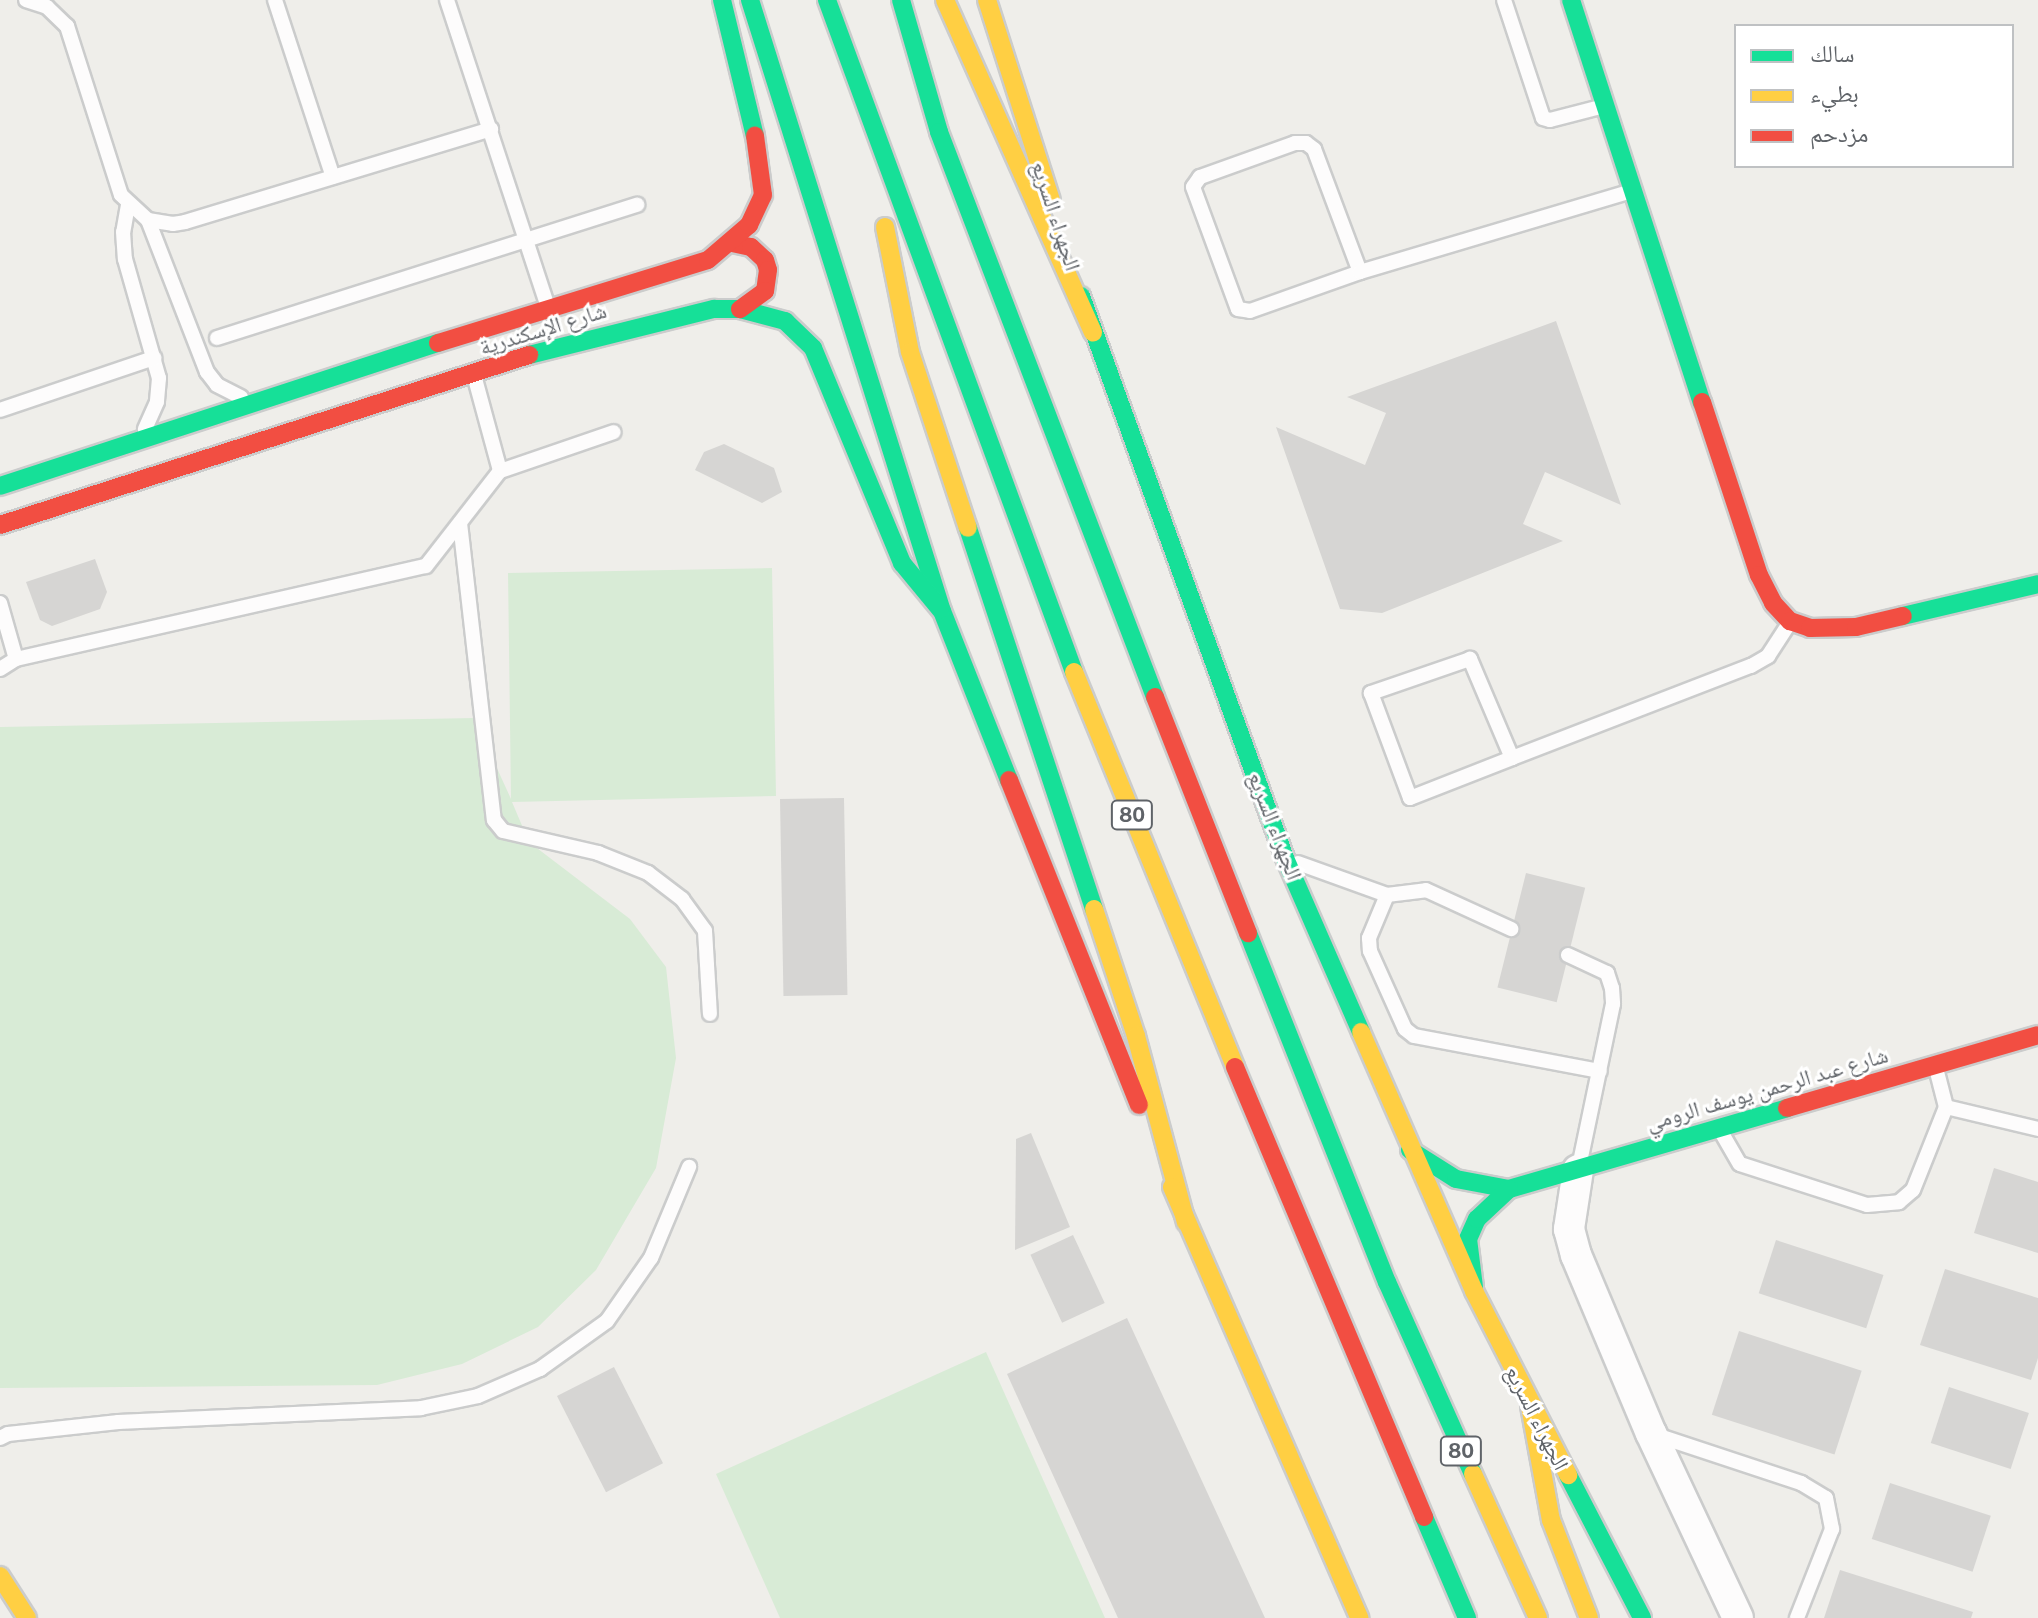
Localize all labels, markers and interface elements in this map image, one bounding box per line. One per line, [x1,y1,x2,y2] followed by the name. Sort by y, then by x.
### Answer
[1734,24,2014,168] legend
[1810,39,1855,67] text: سالك
[1810,79,1859,107] text: بطيء
[1810,119,1869,147] text: مزدحم
[1026,158,1086,274] street label: الجهراء السريع
[476,297,610,361] street label: شارع الإسكندرية
[1242,768,1308,884] street label: الجهراء السريع
[1110,799,1154,831] road number: 80
[1643,1042,1891,1136] street label: شارع عبد الرحمن يوسف الرومي
[1499,1361,1575,1475] street label: الجهراء السريع
[1439,1435,1483,1467] road number: 80

